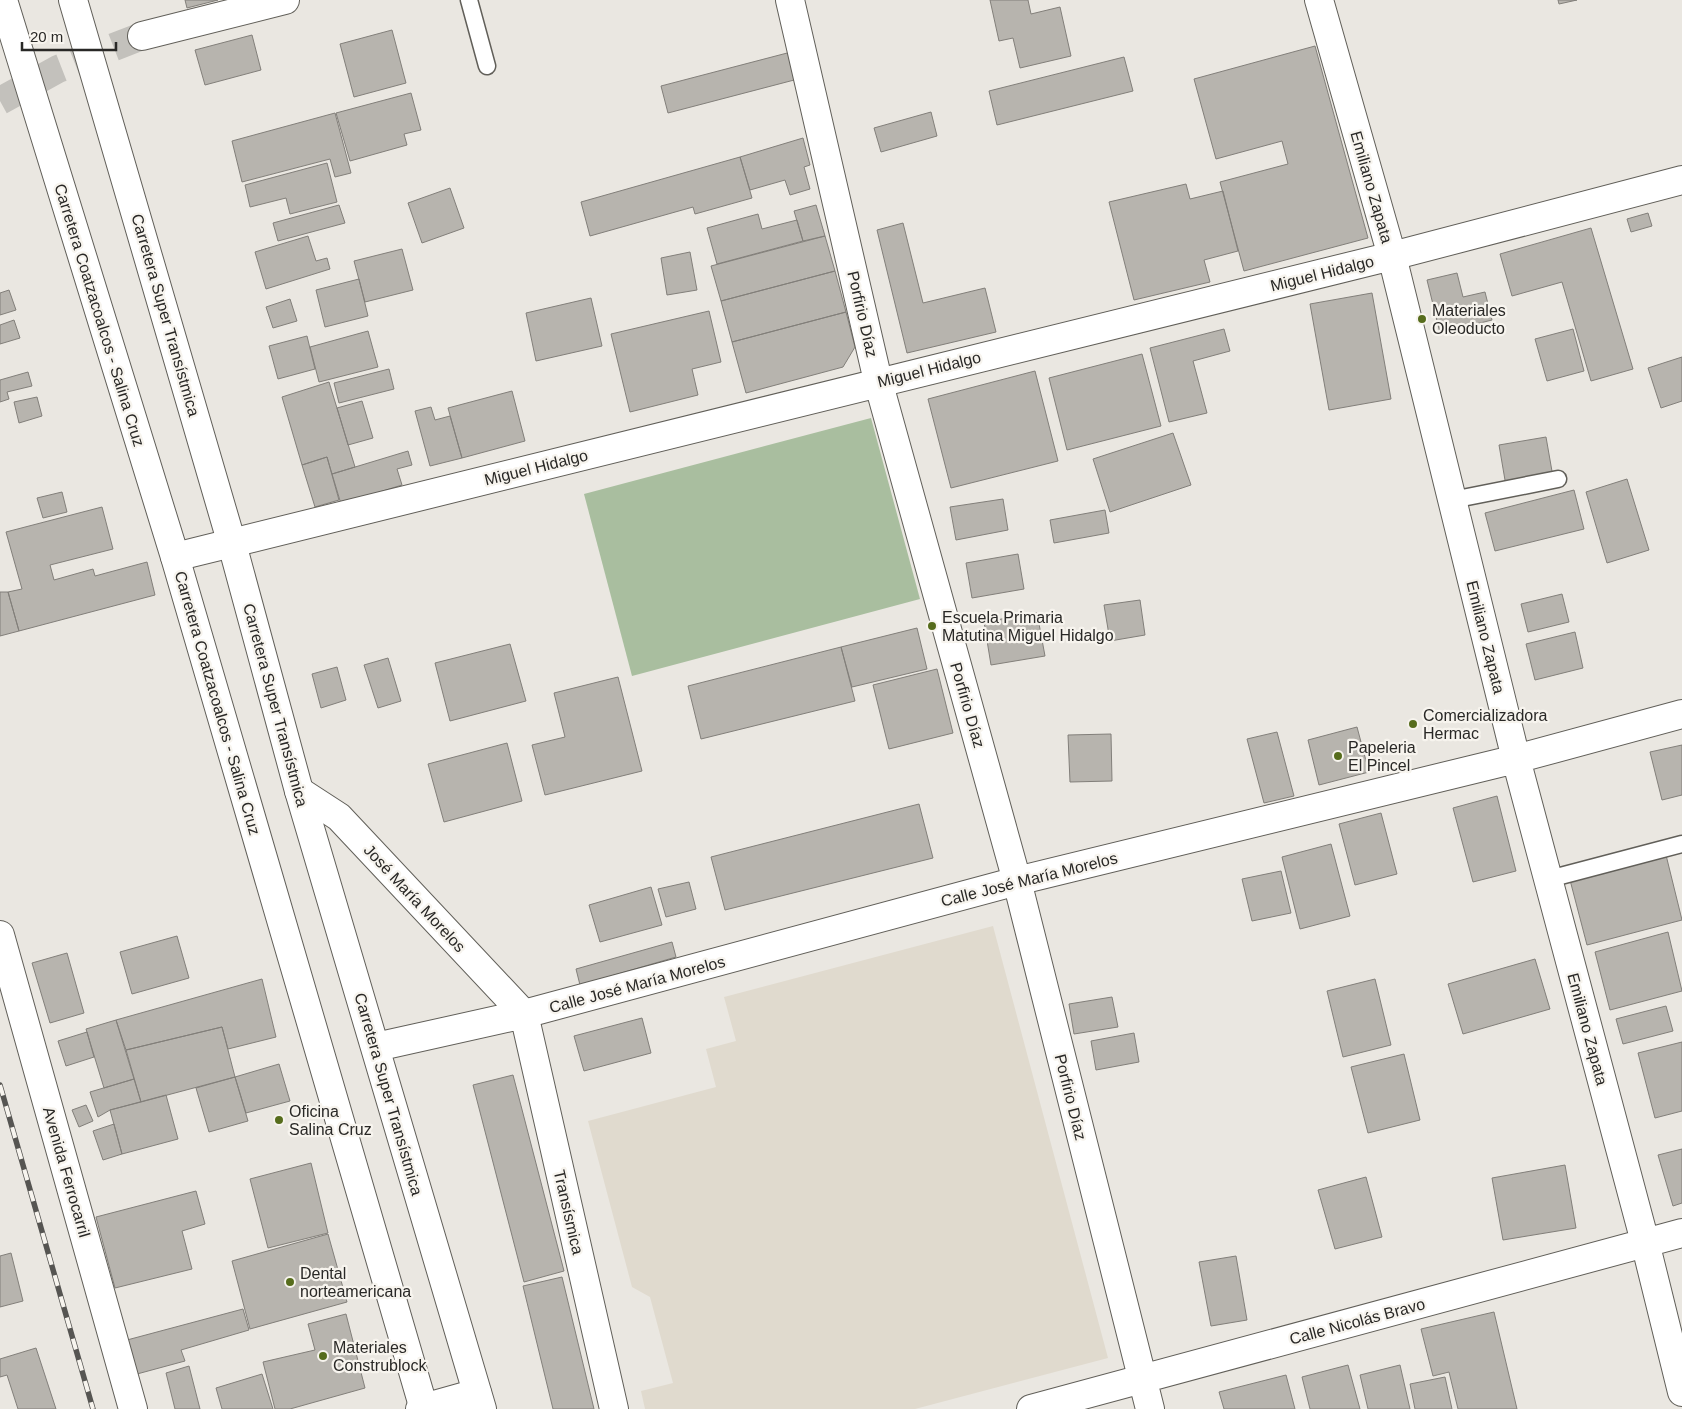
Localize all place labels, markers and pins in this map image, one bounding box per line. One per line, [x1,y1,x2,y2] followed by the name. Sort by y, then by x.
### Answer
[1432,302,1506,337] place label: Materiales Oleoducto
[1416,313,1428,325] marker: Materiales Oleoducto
[942,609,1114,644] place label: Escuela Primaria Matutina Miguel Hidalgo
[926,620,938,632] marker: Escuela Primaria Matutina Miguel Hidalgo
[1423,707,1548,742] place label: Comercializadora Hermac
[1407,718,1419,730] marker: Comercializadora Hermac
[1348,739,1416,774] place label: Papeleria El Pincel
[1332,750,1344,762] marker: Papeleria El Pincel
[289,1103,372,1138] place label: Oficina Salina Cruz
[273,1114,285,1126] marker: Oficina Salina Cruz
[300,1265,411,1300] place label: Dental norteamericana
[284,1276,296,1288] marker: Dental norteamericana
[333,1339,427,1374] place label: Materiales Construblock
[317,1350,329,1362] marker: Materiales Construblock

